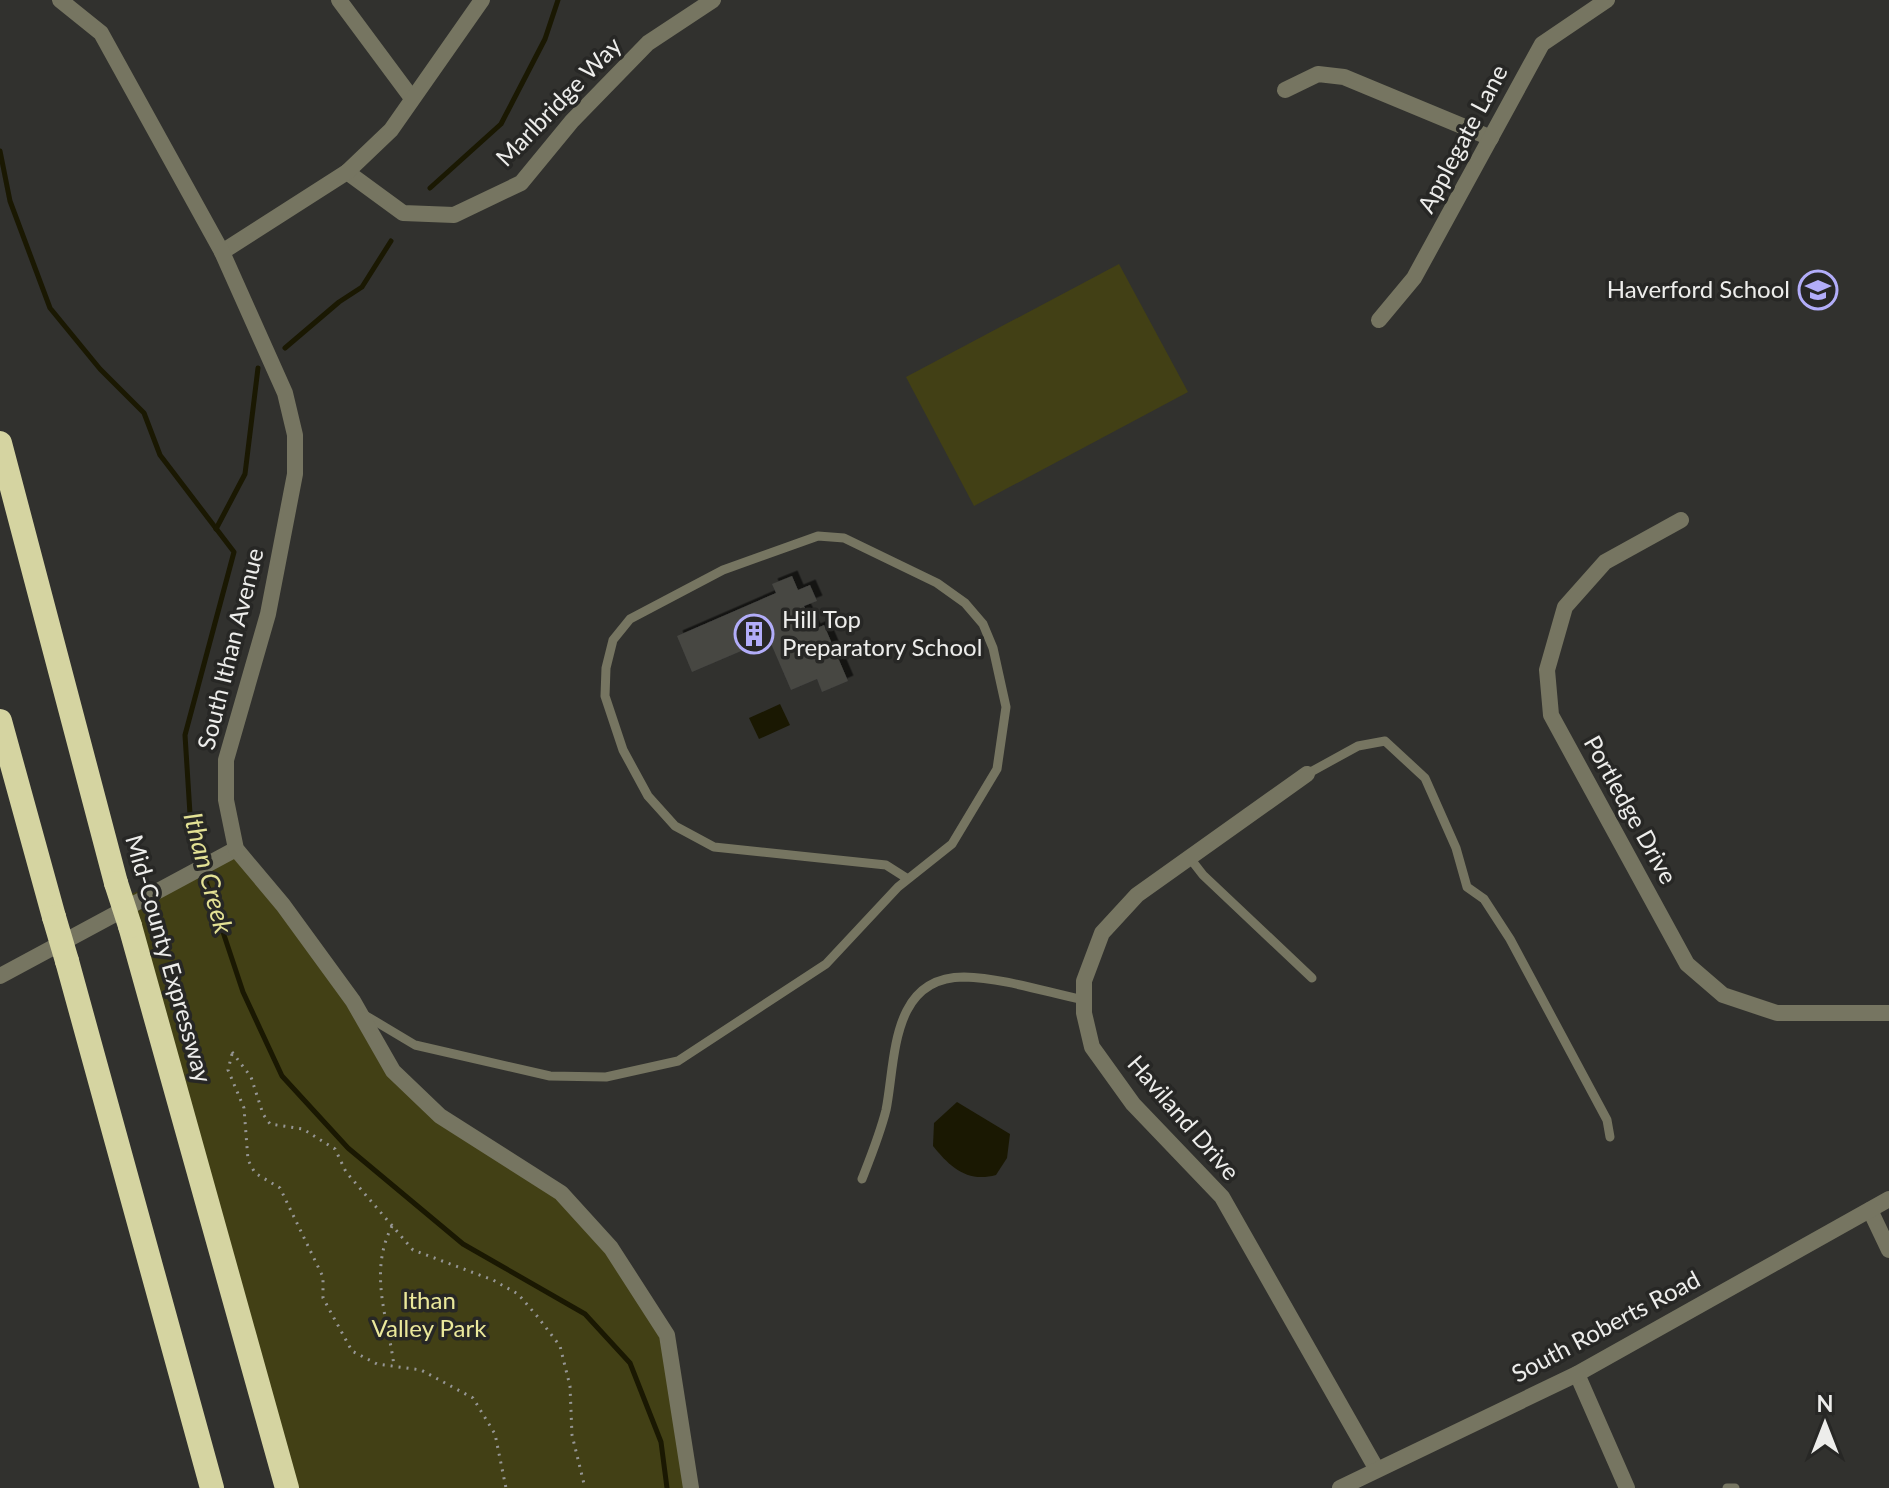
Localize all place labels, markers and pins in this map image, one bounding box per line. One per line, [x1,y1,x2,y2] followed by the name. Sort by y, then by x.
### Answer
[1797,269,1839,311] school or university icon: Haverford School
[1607,274,1790,303] place label: Haverford School
[782,604,982,661] place label: Hill Top Preparatory School
[733,613,775,655] building icon: Hill Top Preparatory School

